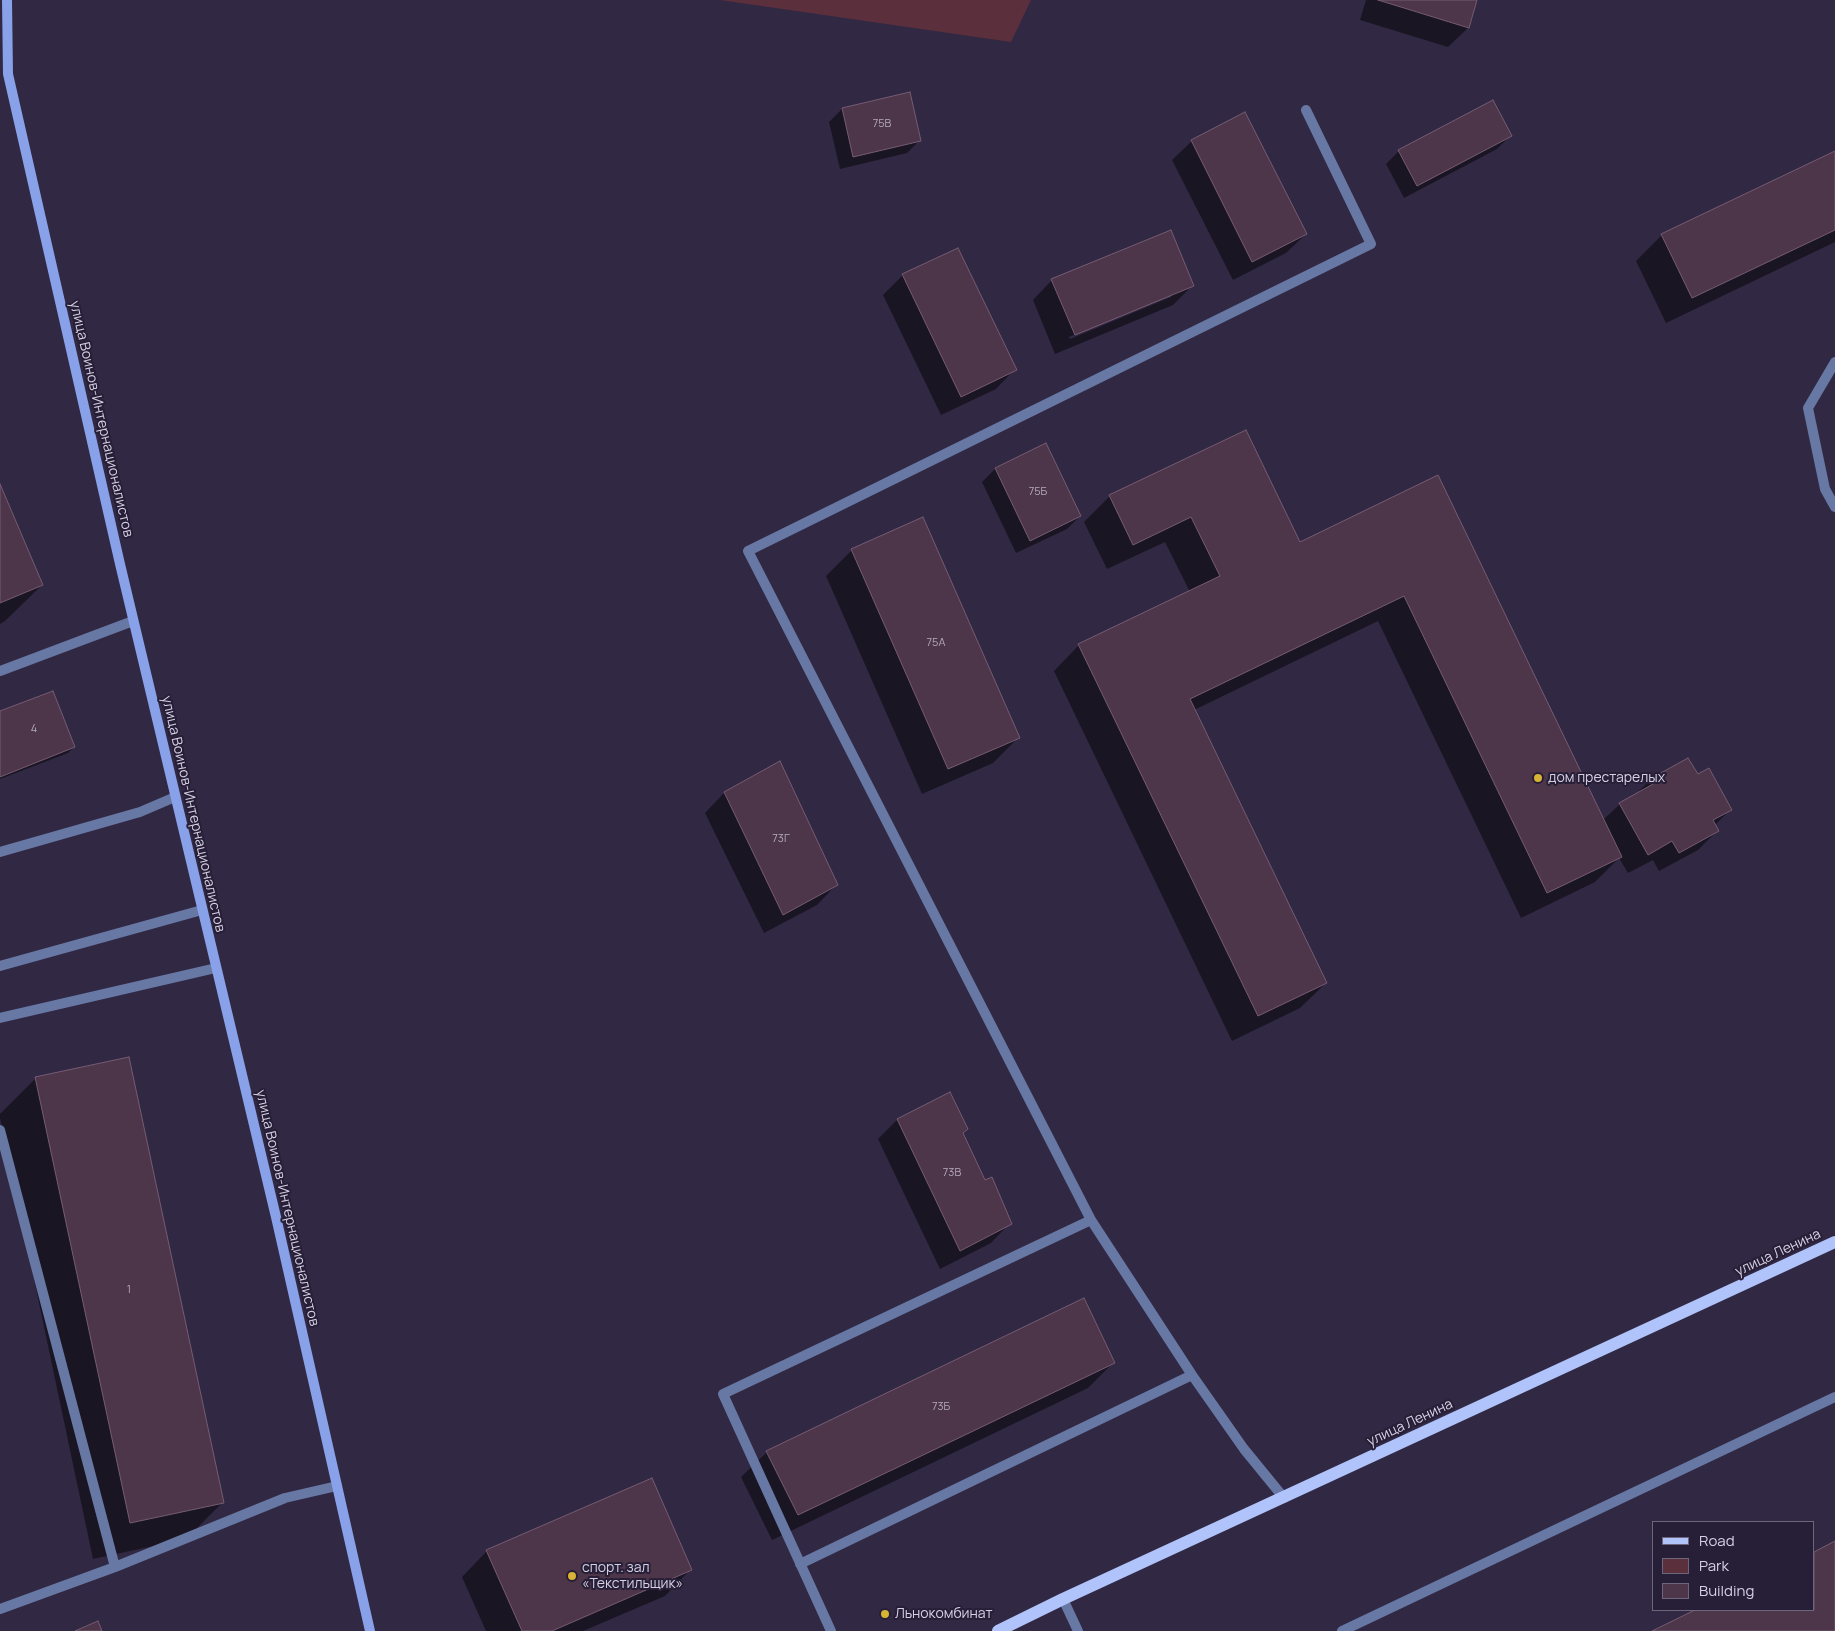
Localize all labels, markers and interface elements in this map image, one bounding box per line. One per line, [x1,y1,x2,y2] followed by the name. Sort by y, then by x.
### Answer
[873,117,891,131] house number: 75В
[66,299,136,539] street label: улица Воинов-Интернационалистов
[1029,485,1047,499] house number: 75Б
[927,636,945,650] house number: 75А
[158,694,228,934] street label: улица Воинов-Интернационалистов
[31,722,37,736] house number: 4
[1548,770,1665,786] place label: дом престарелых
[1532,772,1544,784] marker: дом престарелых
[772,832,790,846] house number: 73Г
[252,1088,322,1328] street label: улица Воинов-Интернационалистов
[943,1166,961,1180] house number: 73В
[1732,1226,1824,1280] street label: улица Ленина
[127,1283,131,1297] house number: 1
[1364,1396,1456,1450] street label: улица Ленина
[932,1400,950,1414] house number: 73Б
[1652,1521,1815,1611] legend
[1699,1530,1735,1551] text: Road
[1699,1555,1729,1576] text: Park
[582,1560,683,1592] place label: спорт. зал «Текстильщик»
[566,1570,578,1582] marker: спорт. зал «Текстильщик»
[1699,1580,1754,1601] text: Building
[895,1606,993,1622] place label: Льнокомбинат
[879,1608,891,1620] marker: Льнокомбинат

